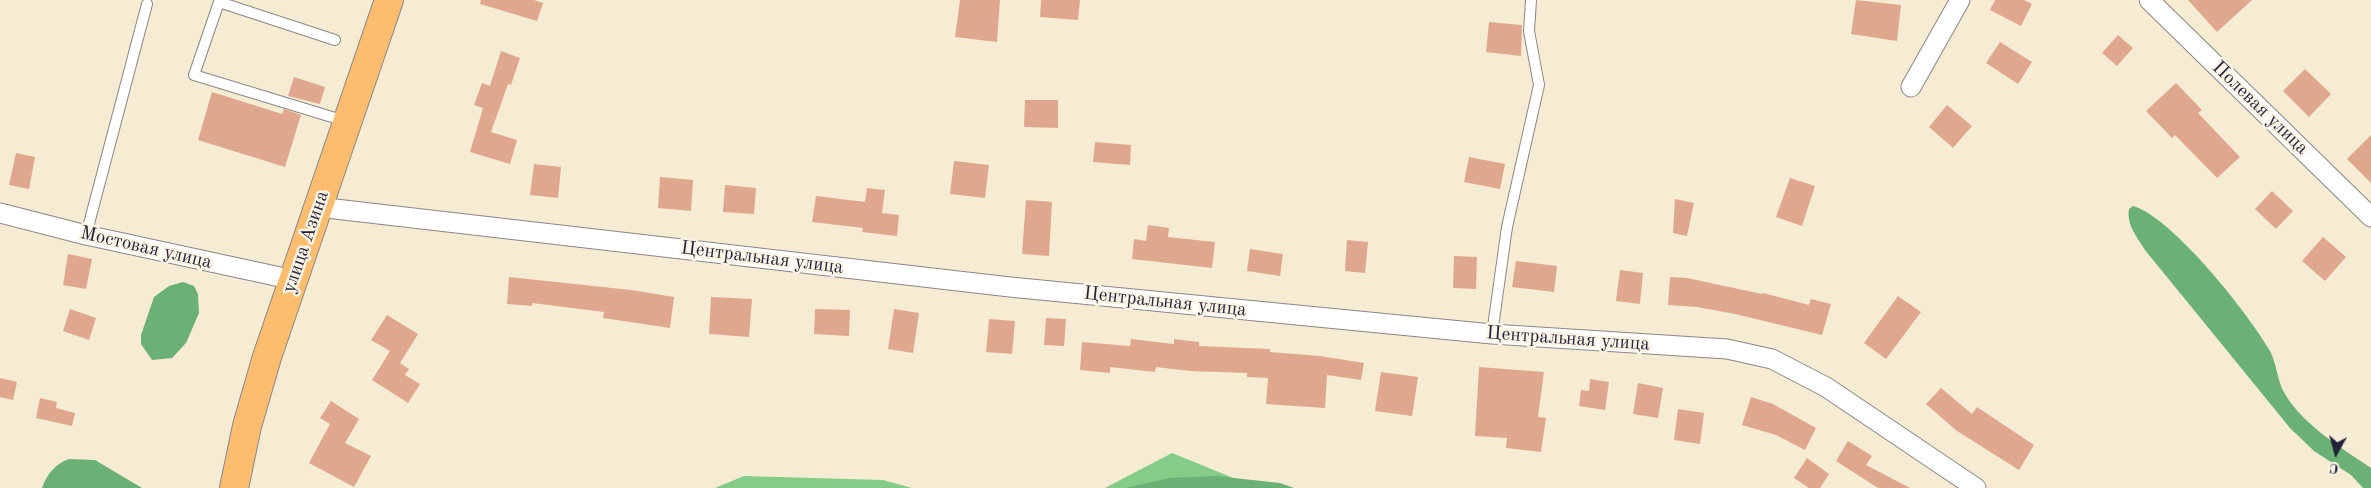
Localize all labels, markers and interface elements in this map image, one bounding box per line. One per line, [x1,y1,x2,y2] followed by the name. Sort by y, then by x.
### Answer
[2207,56,2313,160] street label: Полевая улица
[278,188,334,296] street label: улица Азина
[78,222,214,274] street label: Мостовая улица
[679,237,845,279] street label: Центральная улица
[1082,282,1248,322] street label: Центральная улица
[1486,322,1650,356] street label: Центральная улица
[2311,428,2361,478] north arrow
[2329,460,2340,475] text: С

